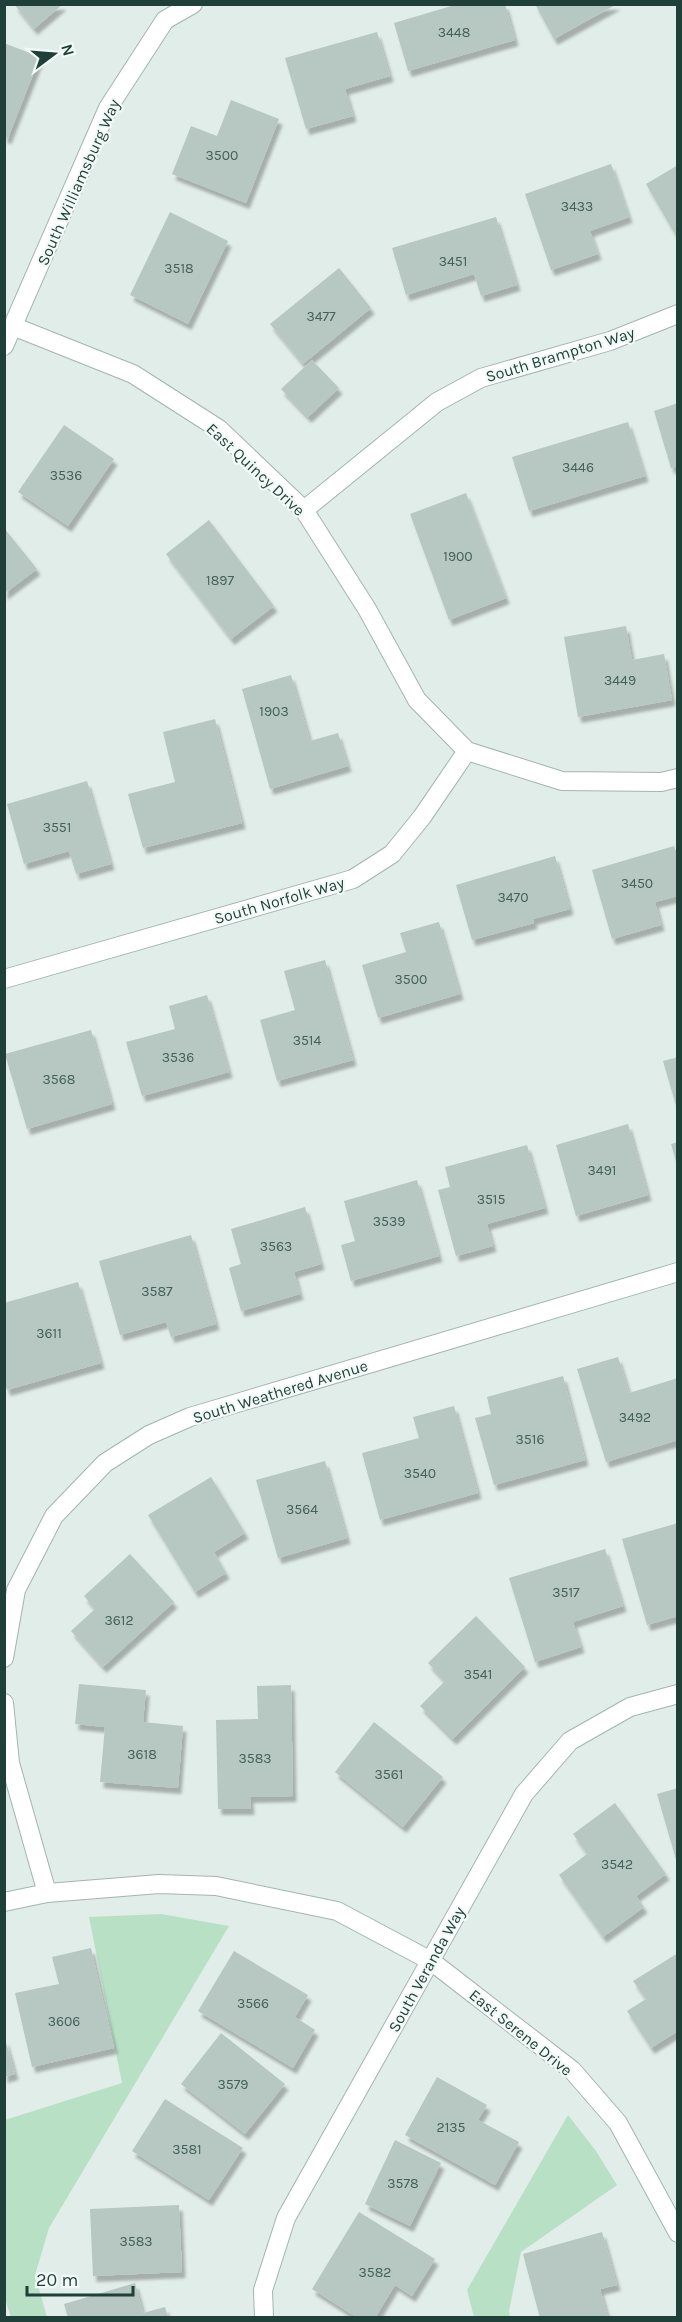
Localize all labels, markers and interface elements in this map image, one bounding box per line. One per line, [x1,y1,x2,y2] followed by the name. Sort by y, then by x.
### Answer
[24,24,84,84] north arrow
[438,24,470,41] house number: 3448
[57,42,79,58] text: N
[33,96,124,268] street label: South Williamsburg Way
[206,147,238,164] house number: 3500
[561,198,593,215] house number: 3433
[439,253,467,270] house number: 3451
[164,260,194,277] house number: 3518
[306,308,336,325] house number: 3477
[483,323,637,386] street label: South Brampton Way
[203,419,309,520] street label: East Quincy Drive
[562,459,594,476] house number: 3446
[50,467,82,484] house number: 3536
[443,548,473,565] house number: 1900
[206,572,234,589] house number: 1897
[604,672,636,689] house number: 3449
[259,703,289,720] house number: 1903
[43,819,71,836] house number: 3551
[212,873,347,928] street label: South Norfolk Way
[621,875,653,892] house number: 3450
[498,889,528,906] house number: 3470
[395,971,427,988] house number: 3500
[293,1032,321,1049] house number: 3514
[162,1049,194,1066] house number: 3536
[43,1071,75,1088] house number: 3568
[588,1162,616,1179] house number: 3491
[477,1191,505,1208] house number: 3515
[373,1213,405,1230] house number: 3539
[260,1238,292,1255] house number: 3563
[141,1283,173,1300] house number: 3587
[36,1325,62,1342] house number: 3611
[190,1356,370,1427] street label: South Weathered Avenue
[619,1409,651,1426] house number: 3492
[516,1431,544,1448] house number: 3516
[404,1465,436,1482] house number: 3540
[286,1501,318,1518] house number: 3564
[552,1584,580,1601] house number: 3517
[104,1612,134,1629] house number: 3612
[464,1666,492,1683] house number: 3541
[127,1746,157,1763] house number: 3618
[238,1750,272,1767] house number: 3583
[375,1766,403,1783] house number: 3561
[601,1856,633,1873] house number: 3542
[384,1903,469,2035] street label: South Veranda Way
[465,1985,576,2080] street label: East Serene Drive
[237,1995,269,2012] house number: 3566
[48,2013,80,2030] house number: 3606
[218,2076,248,2093] house number: 3579
[437,2119,466,2136] house number: 2135
[172,2141,202,2158] house number: 3581
[387,2175,419,2192] house number: 3578
[119,2233,153,2250] house number: 3583
[27,2259,134,2297] scale bar
[359,2264,391,2281] house number: 3582
[36,2269,78,2291] text: 20 m

